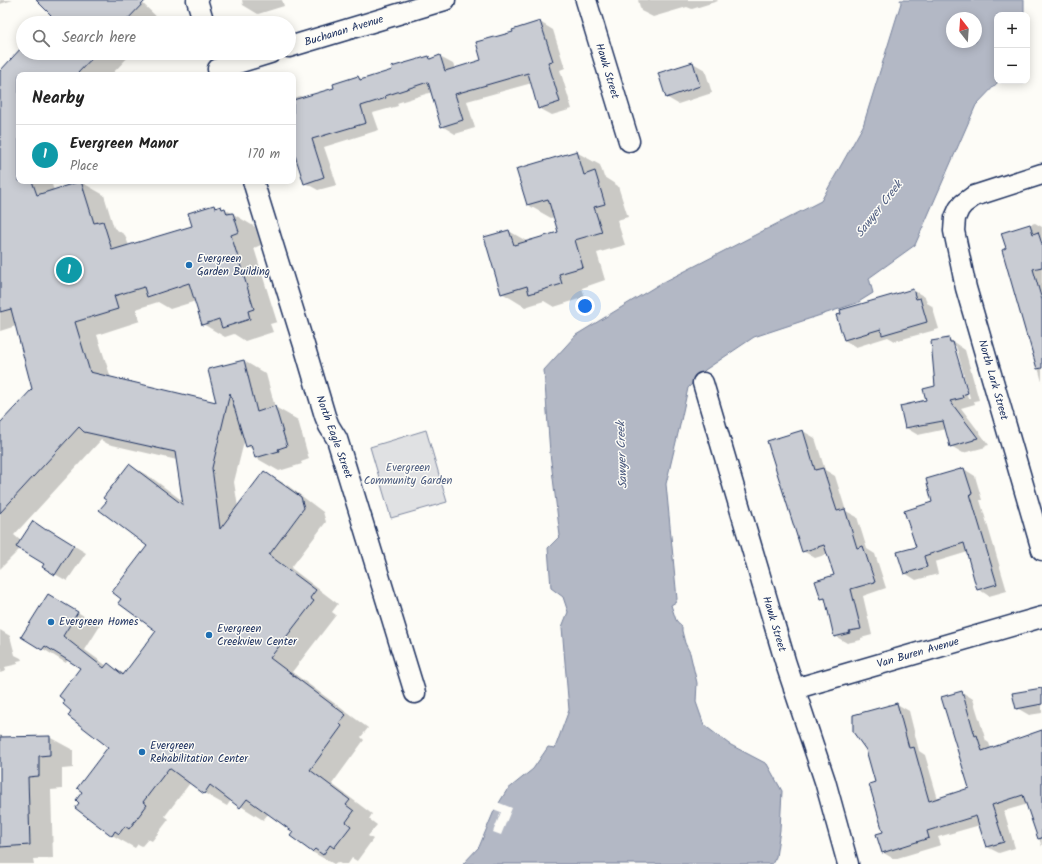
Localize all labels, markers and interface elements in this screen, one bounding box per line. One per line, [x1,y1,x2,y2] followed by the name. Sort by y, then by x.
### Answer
[302,10,386,52] street label: Buchanan Avenue
[946,12,982,48] north arrow
[994,12,1030,84] map controls
[994,12,1030,48] button: +
[16,16,296,60] search box
[62,26,136,50] text: Search here
[30,27,52,49] icon: search
[590,41,624,102] street label: Hawk Street
[994,48,1030,84] button: −
[32,85,84,112] text: Nearby
[70,132,178,156] text: Evergreen Manor
[43,144,47,165] text: 1
[248,144,280,165] text: 170 m
[70,156,98,177] text: Place
[851,175,909,241] water label: Sawyer Creek
[197,250,270,281] place label: Evergreen Garden Building
[56,255,82,285] pin: 1
[184,260,194,270] marker: Evergreen Garden Building
[575,296,595,316] your location
[973,338,1013,423] street label: North Lark Street
[311,393,358,482] street label: North Eagle Street
[611,419,633,489] water label: Sawyer Creek
[364,459,452,490] park label: Evergreen Community Garden
[757,594,791,655] street label: Hawk Street
[59,613,139,631] place label: Evergreen Homes
[46,617,56,627] marker: Evergreen Homes
[217,620,298,651] place label: Evergreen Creekview Center
[204,630,214,640] marker: Evergreen Creekview Center
[875,633,961,673] street label: Van Buren Avenue
[150,737,249,768] place label: Evergreen Rehabilitation Center
[137,747,147,757] marker: Evergreen Rehabilitation Center

